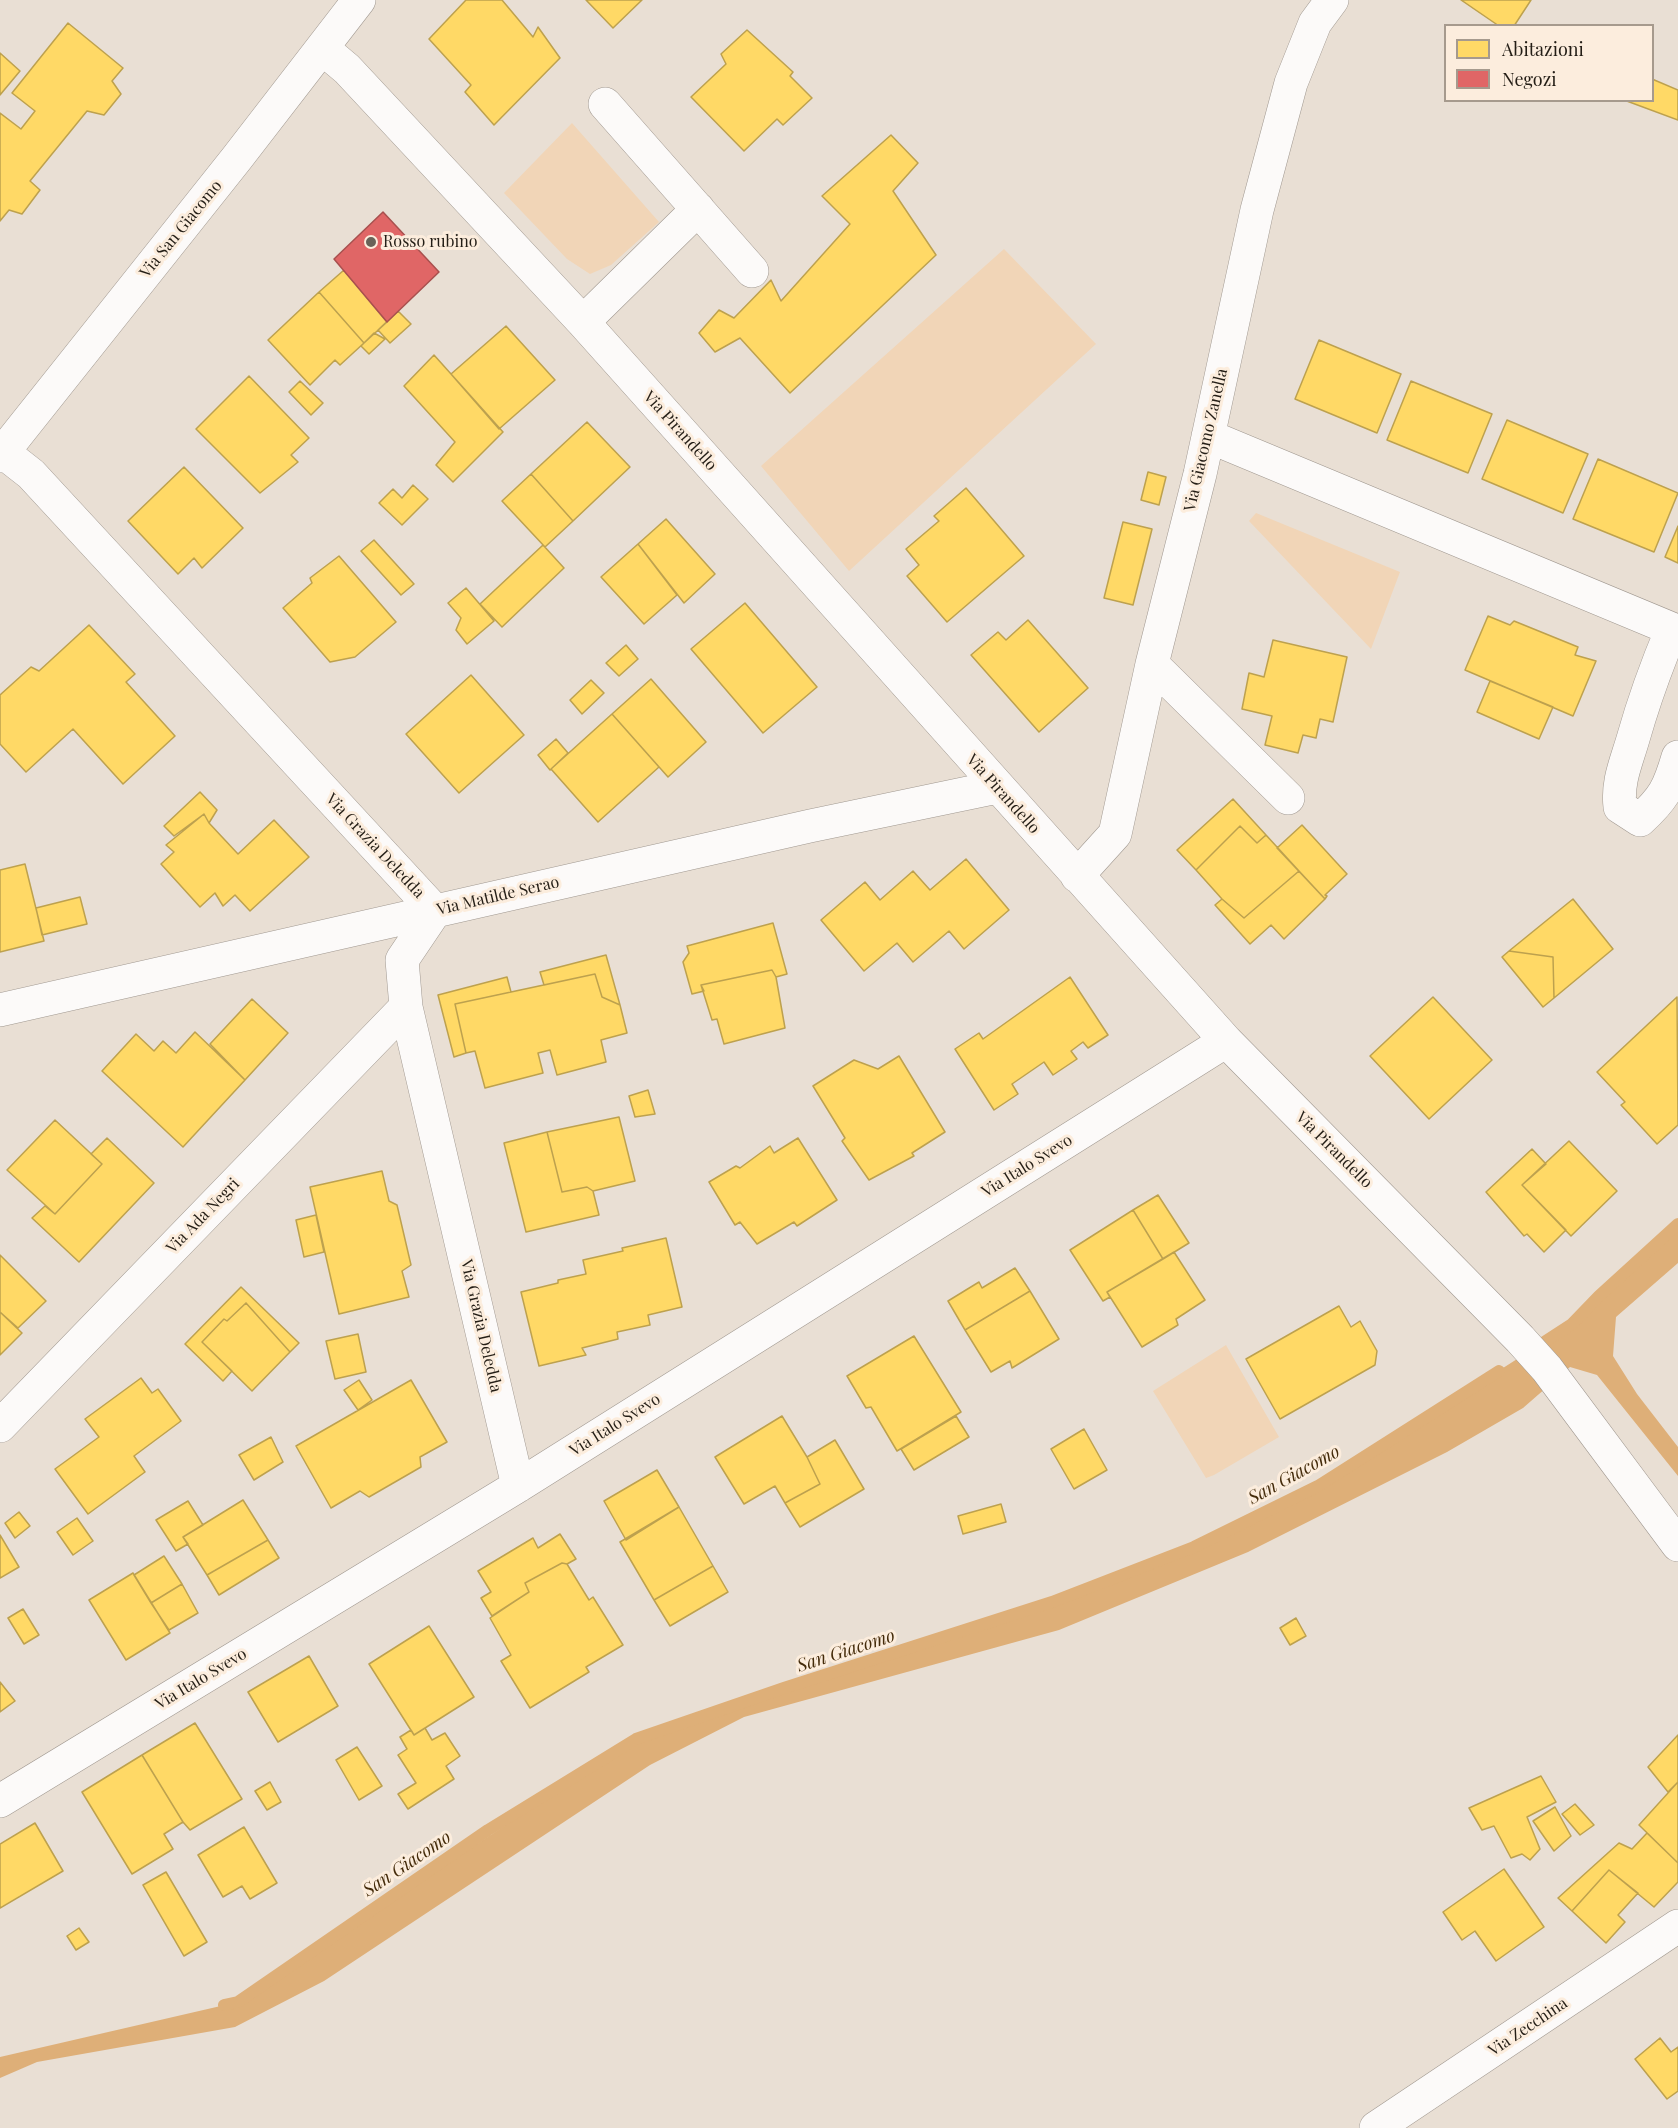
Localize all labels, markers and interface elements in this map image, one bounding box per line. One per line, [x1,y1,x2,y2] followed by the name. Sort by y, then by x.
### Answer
[1444,24,1654,102] legend
[1502,37,1584,61] text: Abitazioni
[1502,67,1557,91] text: Negozi
[136,176,226,282] street label: Via San Giacomo
[383,232,478,252] place label: Rosso rubino
[364,235,378,249] marker: Rosso rubino
[1180,367,1232,513] street label: Via Giacomo Zanella
[639,387,721,475] street label: Via Pirandello
[962,750,1044,838] street label: Via Pirandello
[322,790,428,902] street label: Via Grazia Deledda
[435,873,561,919] street label: Via Matilde Serao
[1292,1108,1376,1192] street label: Via Pirandello
[978,1131,1076,1201] street label: Via Italo Svevo
[162,1174,244,1258] street label: Via Ada Negri
[456,1258,506,1394] street label: Via Grazia Deledda
[566,1390,664,1460] street label: Via Italo Svevo
[1244,1441,1344,1509] water label: San Giacomo
[794,1625,898,1677] water label: San Giacomo
[152,1644,250,1714] street label: Via Italo Svevo
[359,1827,455,1901] water label: San Giacomo
[1485,1994,1571,2060] street label: Via Zecchina

